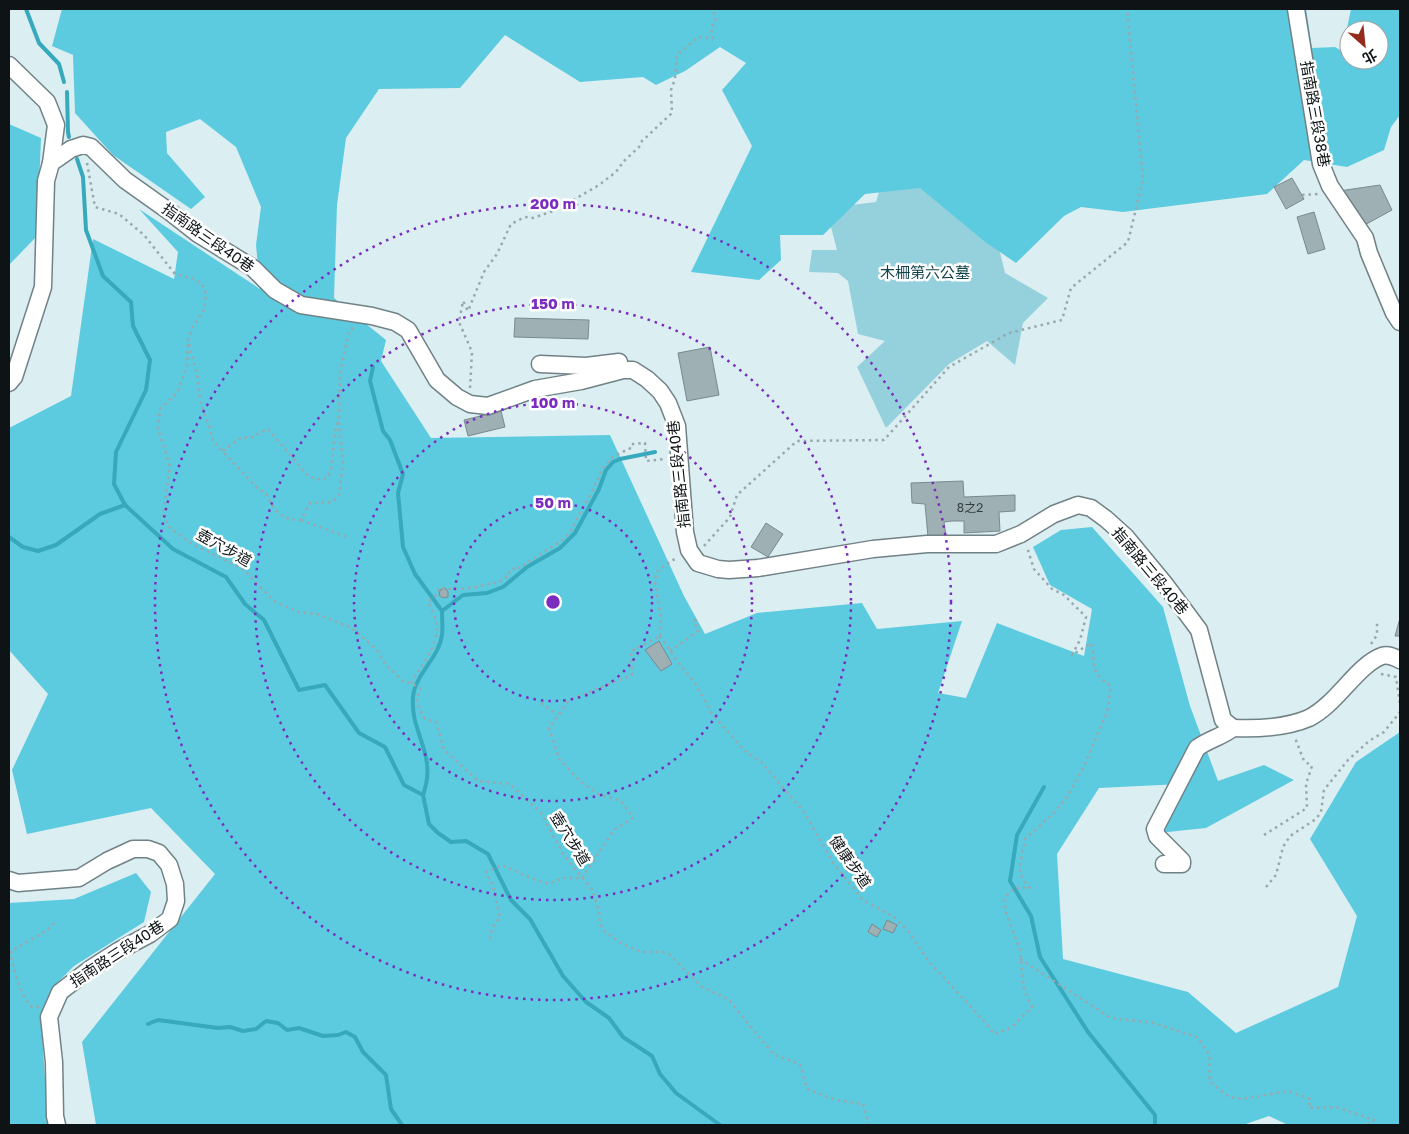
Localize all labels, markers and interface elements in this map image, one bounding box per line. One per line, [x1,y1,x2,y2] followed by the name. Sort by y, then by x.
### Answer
[1339,20,1389,70] north arrow
[1360,46,1380,68] text: 北
[1298,59,1334,169] street label: 指南路三段38巷
[530,194,576,212] text: 200 m
[159,199,258,276] street label: 指南路三段40巷
[880,263,970,281] park label: 木柵第六公墓
[531,294,575,312] text: 150 m
[531,393,575,411] text: 100 m
[663,419,693,529] street label: 指南路三段40巷
[535,493,571,511] text: 50 m
[957,500,983,515] house number: 8之2
[1109,523,1193,618] street label: 指南路三段40巷
[194,525,255,570] street label: 壺穴步道
[544,593,562,611] centre of rings
[547,808,594,869] street label: 壺穴步道
[826,832,875,891] street label: 健康步道
[66,916,167,990] street label: 指南路三段40巷

